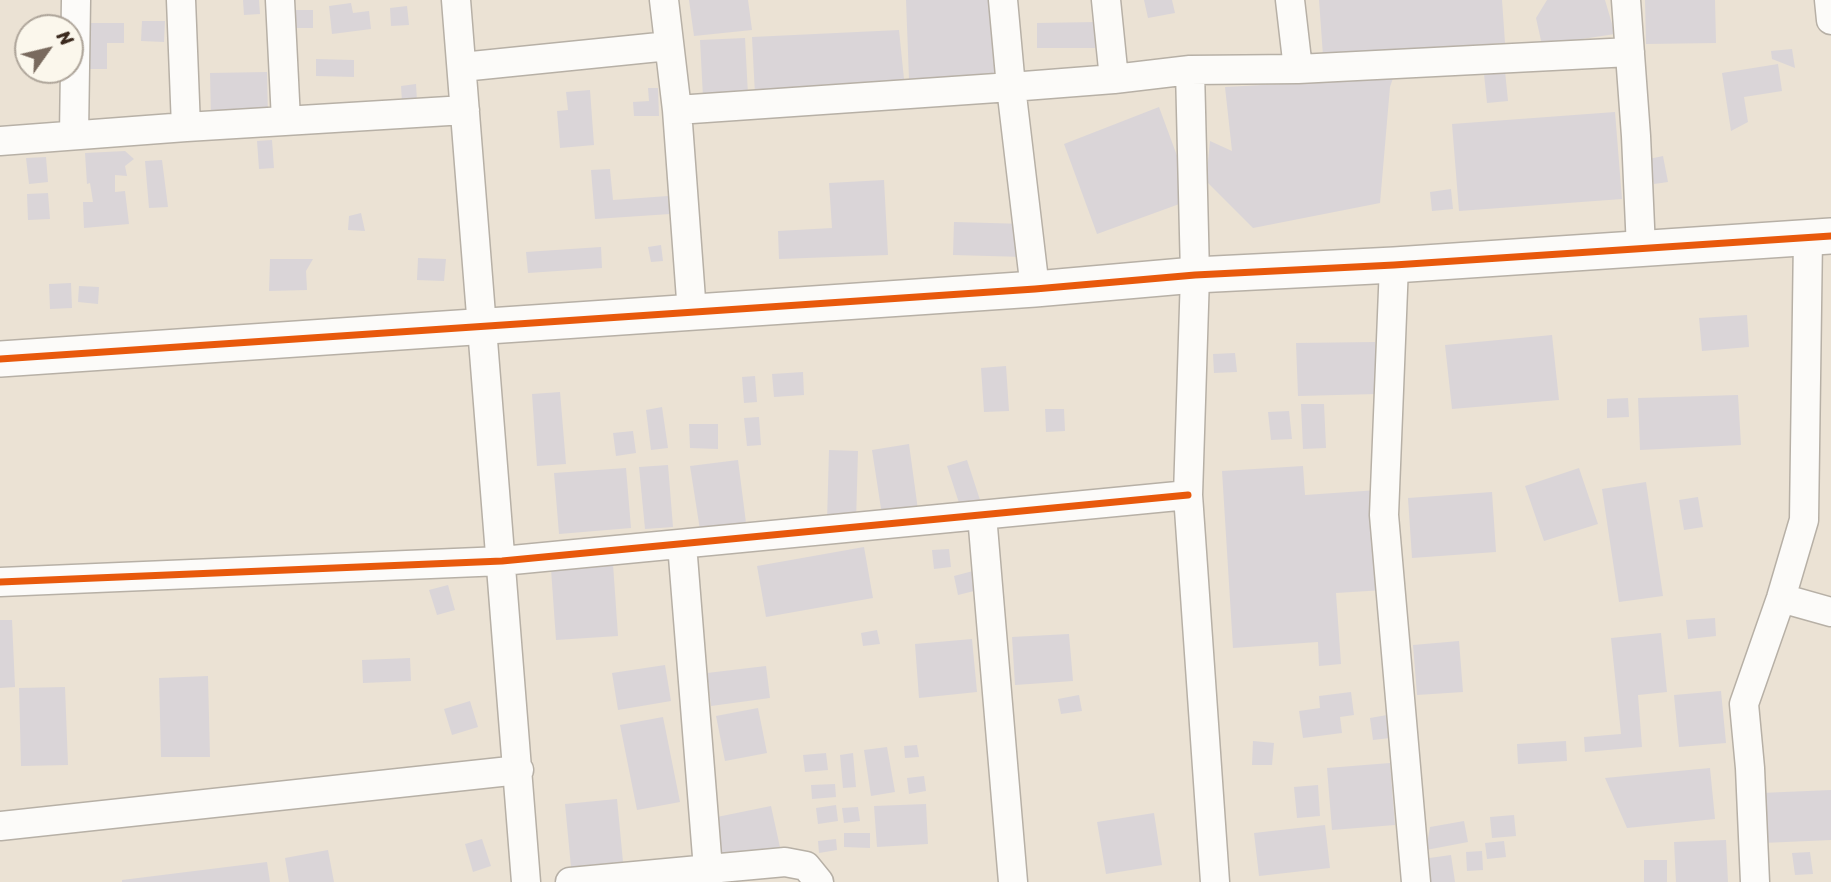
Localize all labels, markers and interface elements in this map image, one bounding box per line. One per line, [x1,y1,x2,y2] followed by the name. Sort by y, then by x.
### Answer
[14,14,84,84] north arrow
[48,23,83,53] text: N

